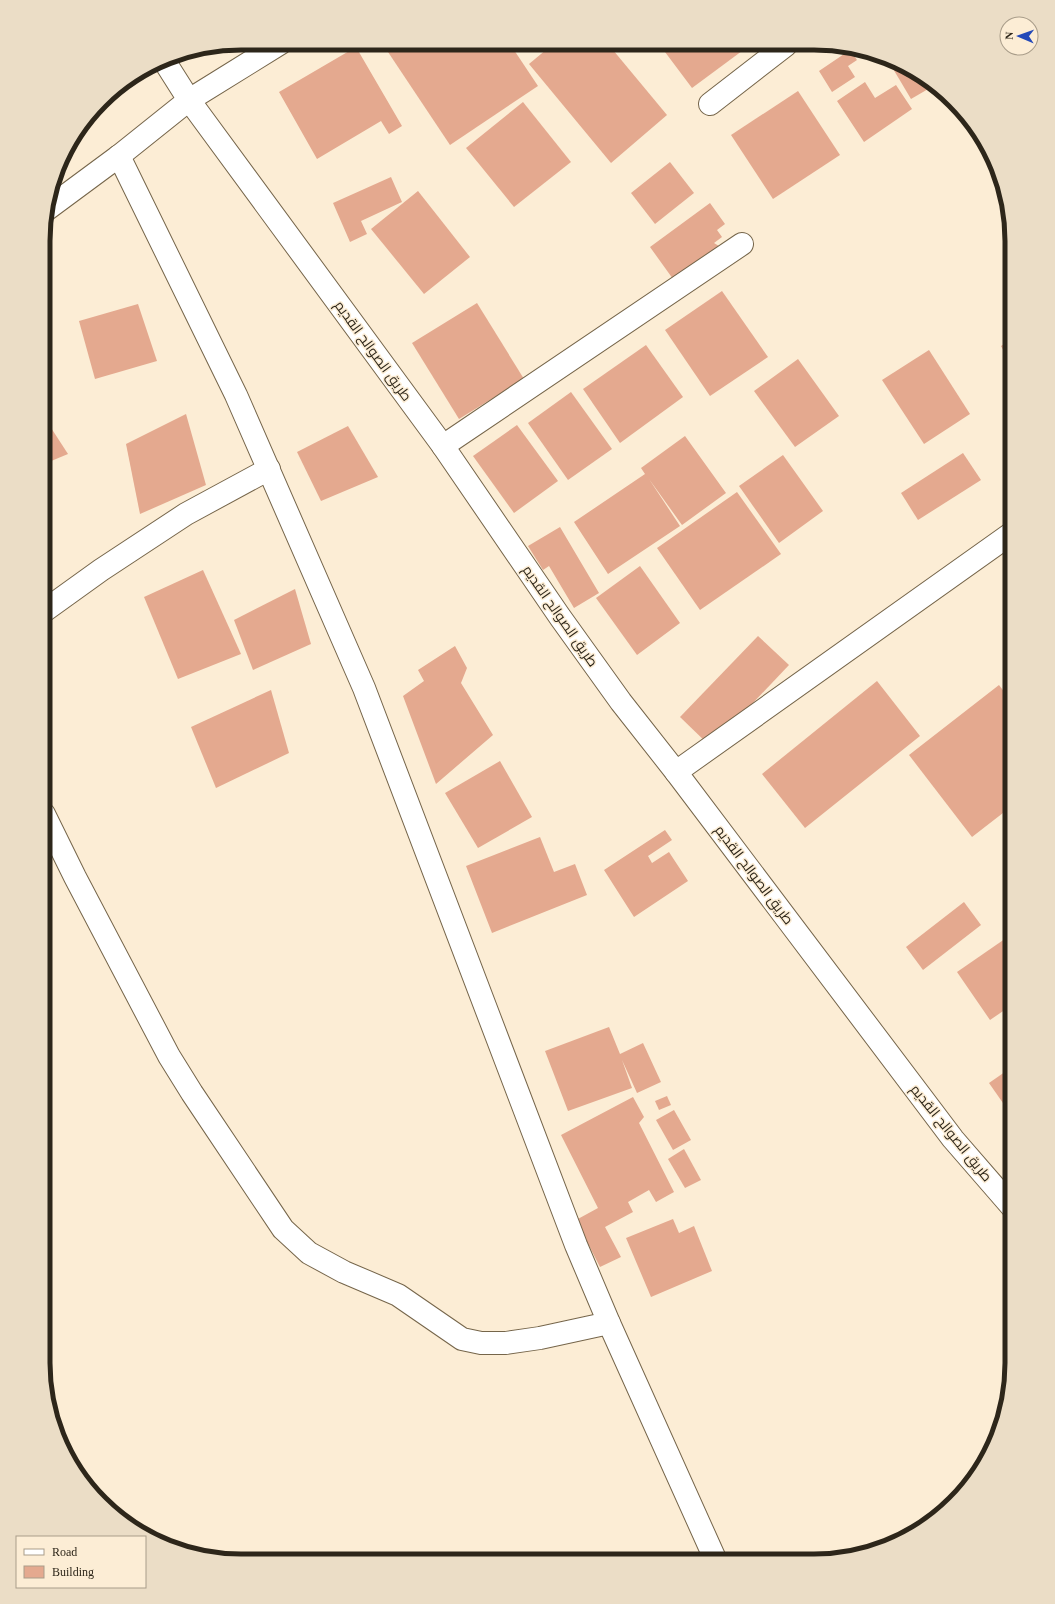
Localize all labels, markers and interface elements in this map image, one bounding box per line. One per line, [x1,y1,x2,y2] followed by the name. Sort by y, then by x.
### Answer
[999,16,1039,56] north arrow
[1003,31,1015,40] text: N
[330,298,414,405] street label: طريق الصوالح القديم
[518,563,601,671] street label: طريق الصوالح القديم
[710,823,796,929] street label: طريق الصوالح القديم
[906,1082,995,1186] street label: طريق الصوالح القديم
[16,1536,146,1588] legend
[52,1545,77,1559] text: Road
[52,1565,94,1579] text: Building

